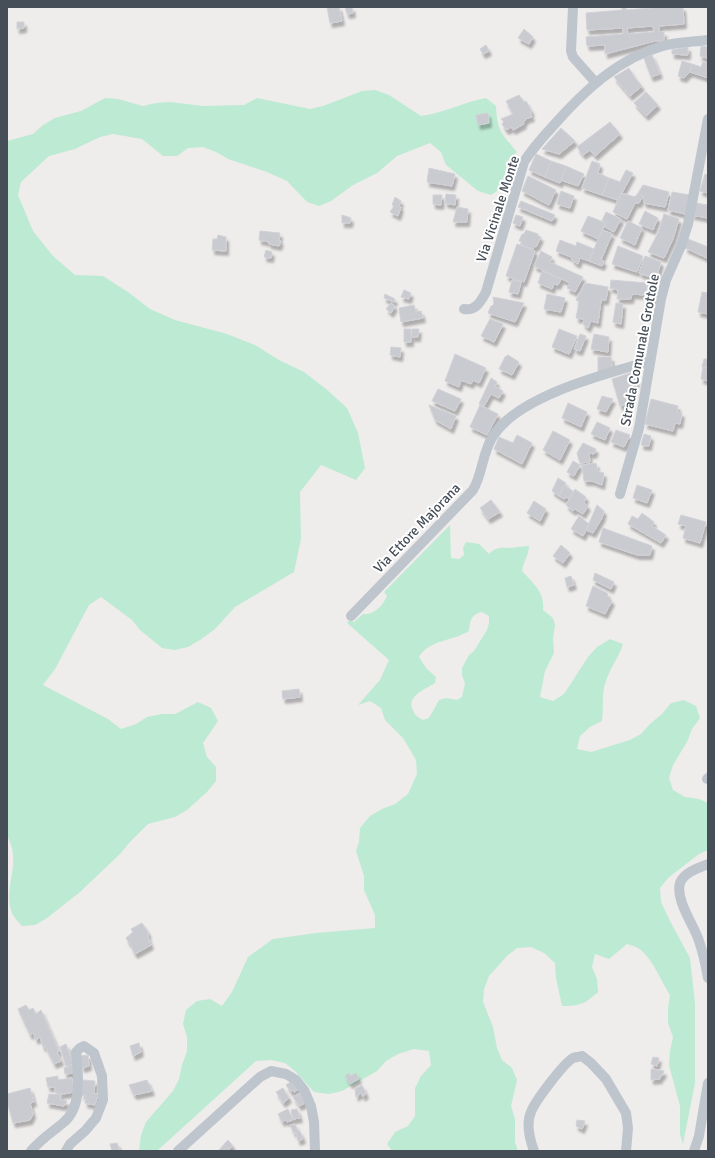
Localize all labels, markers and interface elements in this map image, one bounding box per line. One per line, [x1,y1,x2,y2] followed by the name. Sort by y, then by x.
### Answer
[473,154,523,264] street label: Via Vicinale Monte
[617,273,663,427] street label: Strada Comunale Grottole
[370,480,464,576] street label: Via Ettore Majorana

